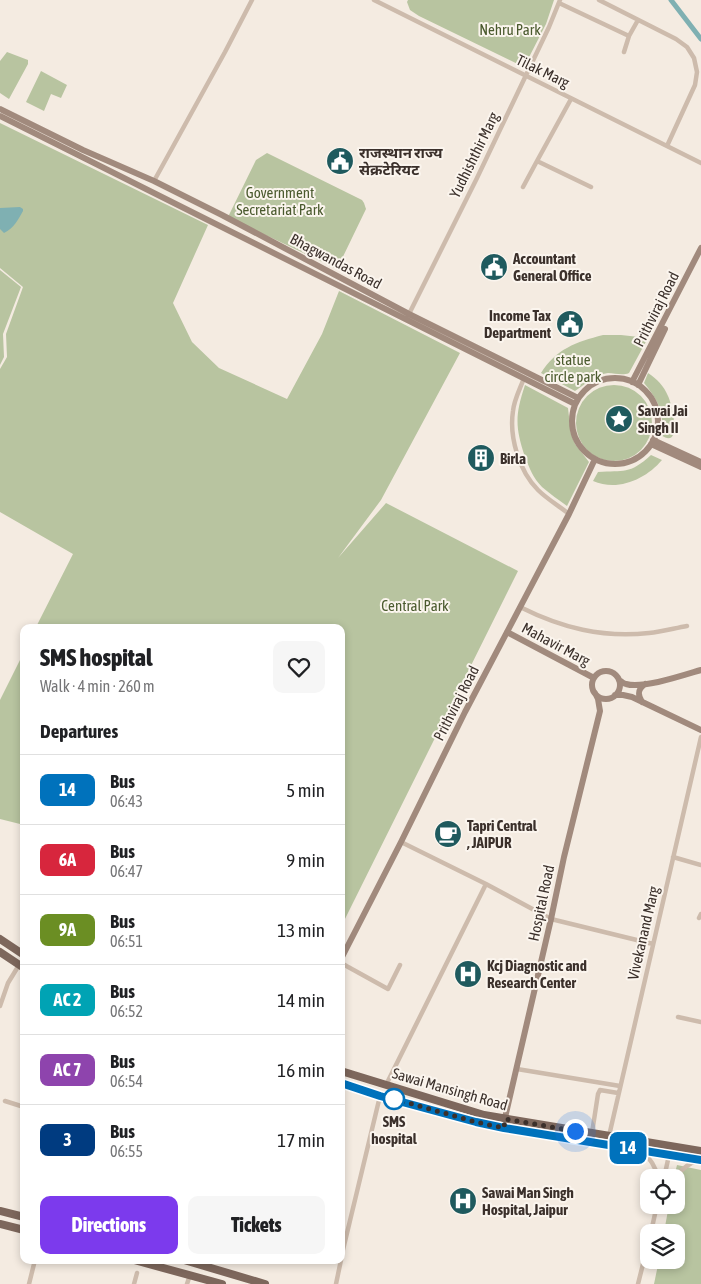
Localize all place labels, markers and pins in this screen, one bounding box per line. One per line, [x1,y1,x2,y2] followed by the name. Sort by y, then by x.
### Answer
[359,144,443,178] place label: राजस्थान राज्य सेक्रटेरियट
[325,146,355,176] public building icon: राजस्थान राज्य सेक्रटेरियट
[512,250,592,284] place label: Accountant General Office
[479,252,509,282] public building icon: Accountant General Office
[484,307,552,341] place label: Income Tax Department
[555,309,585,339] public building icon: Income Tax Department
[638,402,688,436] place label: Sawai Jai Singh II
[604,404,634,434] place icon: Sawai Jai Singh II
[466,443,496,473] building icon: Birla
[500,450,526,467] place label: Birla
[466,817,538,851] place label: Tapri Central , JAIPUR
[433,819,463,849] cafe icon: Tapri Central , JAIPUR
[487,957,587,991] place label: Kcj Diagnostic and Research Center
[453,959,483,989] hospital icon: Kcj Diagnostic and Research Center
[383,1088,405,1110] marker: SMS hospital
[371,1113,418,1147] place label: SMS hospital
[482,1184,574,1218] place label: Sawai Man Singh Hospital, Jaipur
[448,1186,478,1216] hospital icon: Sawai Man Singh Hospital, Jaipur

